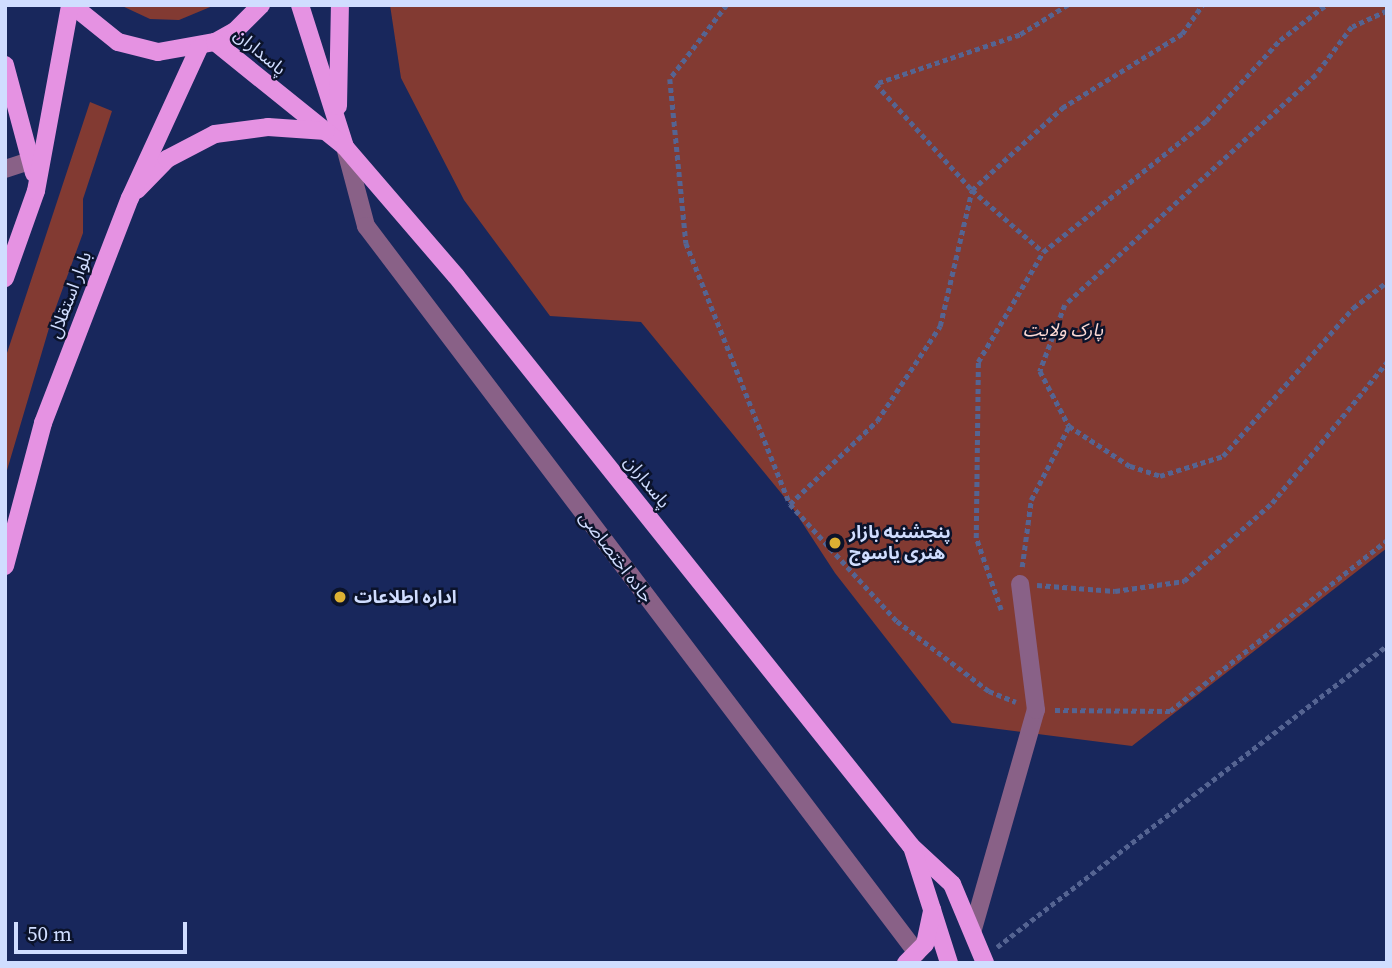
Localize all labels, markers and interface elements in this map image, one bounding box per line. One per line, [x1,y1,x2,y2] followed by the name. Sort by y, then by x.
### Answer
[230,24,290,80] street label: پاسداران
[44,249,96,341] street label: بلوار استقلال
[1023,319,1103,341] park label: پارک ولایت
[619,451,675,513] street label: پاسداران
[574,507,658,607] street label: جاده اختصاصی
[849,522,951,564] place label: پنجشنبه بازار هنری یاسوج
[827,535,843,551] marker: پنجشنبه بازار هنری یاسوج
[354,586,457,608] place label: اداره اطلاعات
[332,589,348,605] marker: اداره اطلاعات
[18,908,191,952] scale bar
[27,919,72,948] text: 50 m

